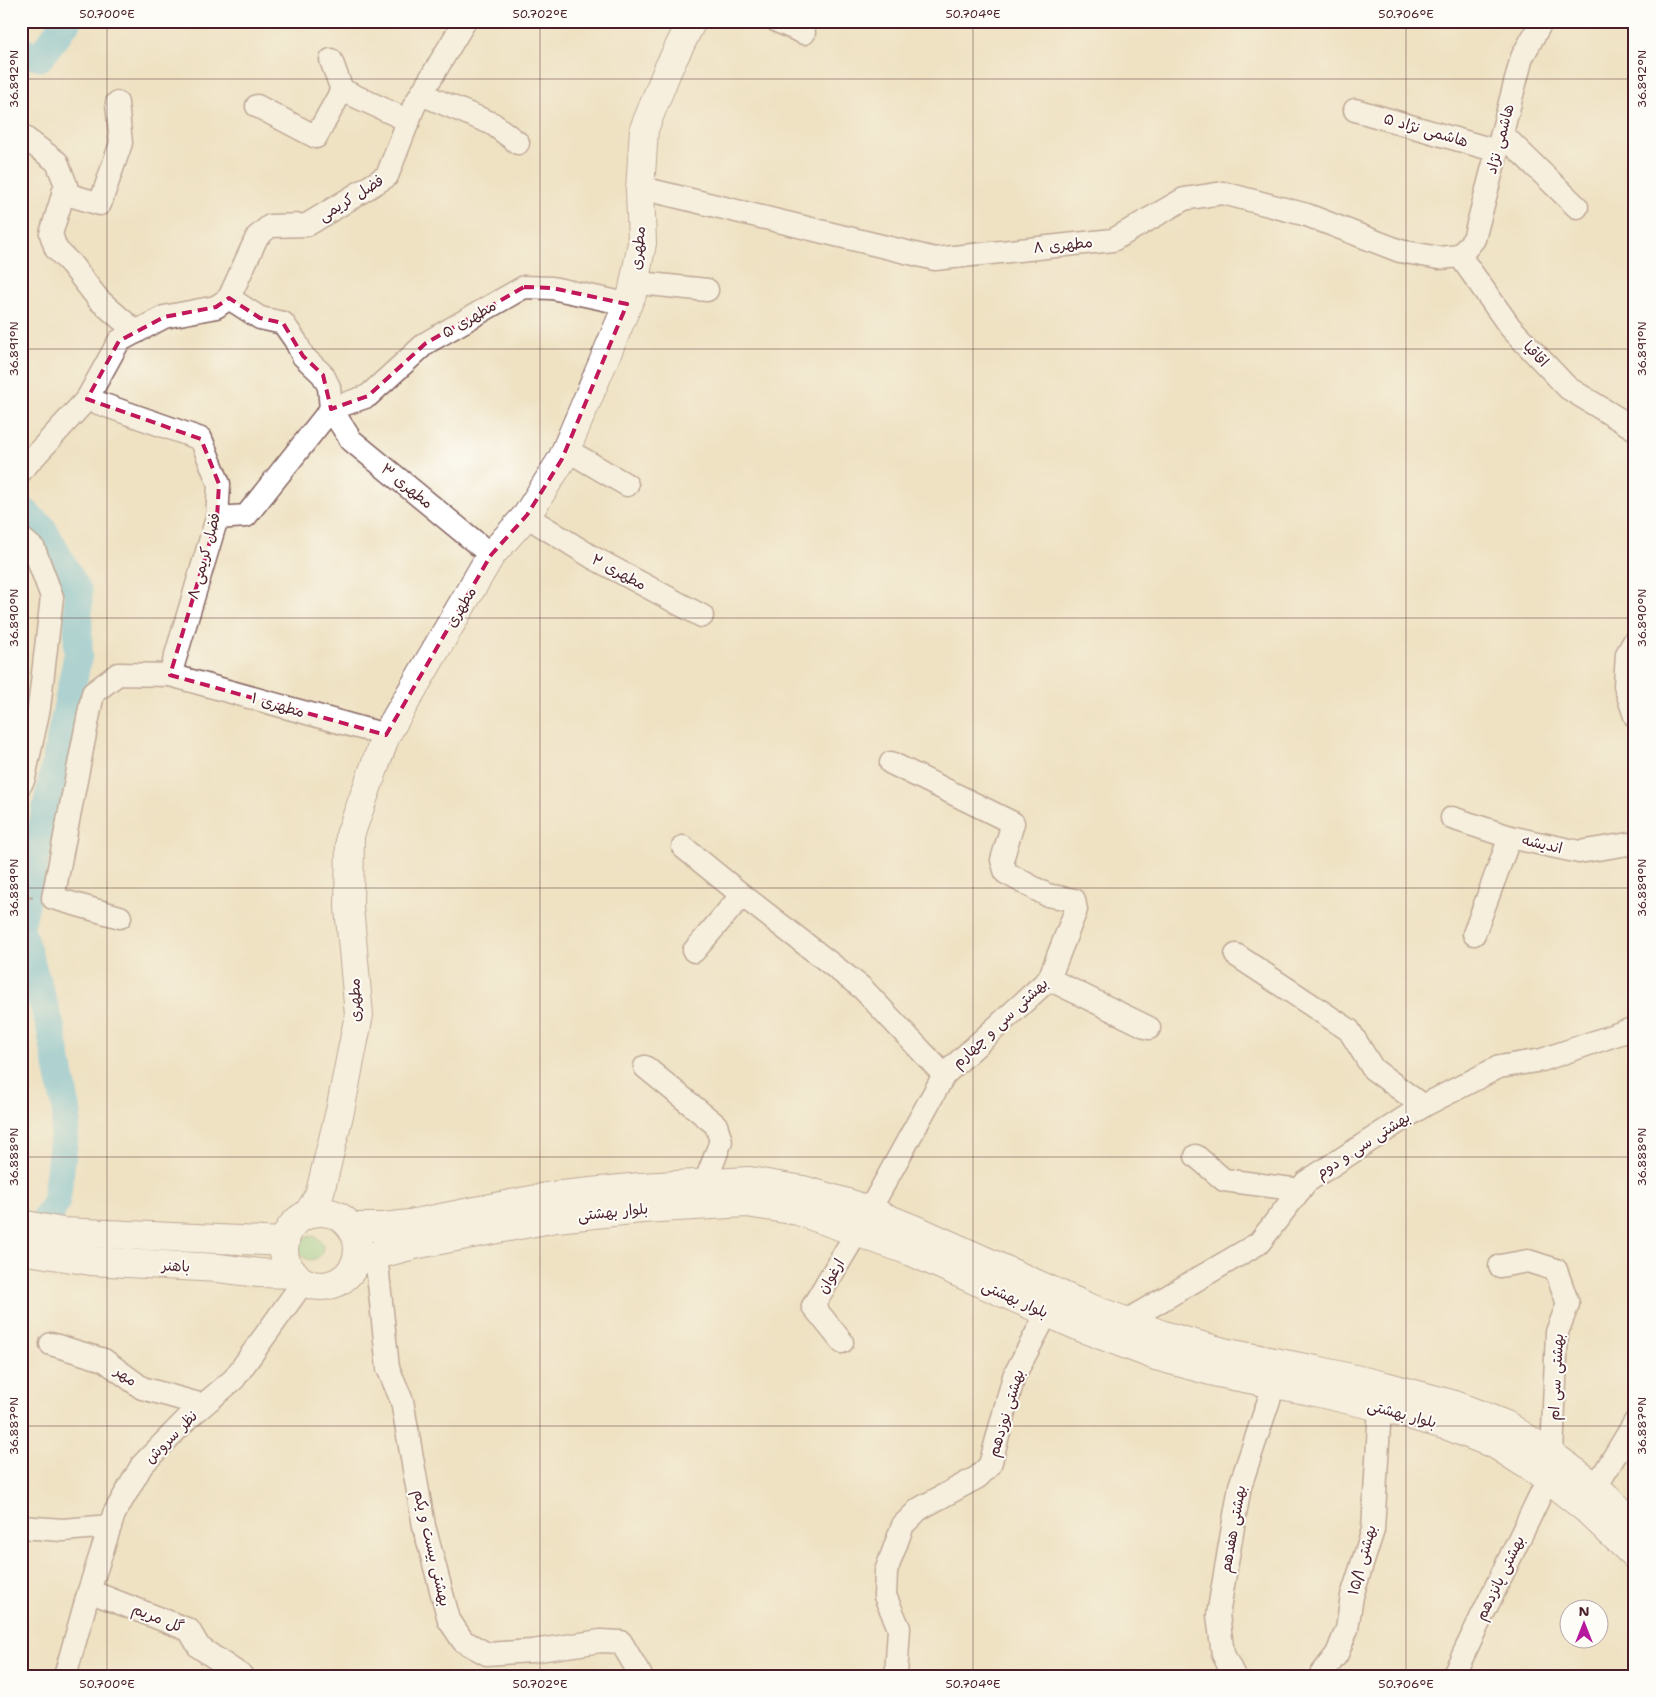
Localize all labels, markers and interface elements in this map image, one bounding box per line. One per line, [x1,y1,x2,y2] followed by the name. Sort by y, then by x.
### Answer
[79,6,135,22] text: 50.700°E
[513,6,567,22] text: 50.702°E
[945,6,1001,22] text: 50.704°E
[1378,6,1434,22] text: 50.706°E
[6,50,22,108] text: 36.892°N
[1634,50,1650,108] text: 36.892°N
[1481,102,1519,176] street label: هاشمی نژاد
[1381,108,1471,152] street label: هاشمی نژاد ۵
[315,170,387,226] street label: فضل کریمی
[626,225,650,271] street label: مطهری
[1032,232,1094,258] street label: مطهری ۸
[438,295,500,343] street label: مطهری ۵
[6,321,22,377] text: 36.891°N
[1634,321,1650,377] text: 36.891°N
[1519,337,1553,371] street label: اقاقیا
[377,459,437,513] street label: مطهری ۳
[183,511,225,601] street label: فضل کریمی ۸
[588,549,650,595] street label: مطهری ۲
[441,583,481,631] street label: مطهری
[6,589,22,647] text: 36.890°N
[1634,589,1650,647] text: 36.890°N
[249,688,307,722] street label: مطهری ۱
[1520,830,1564,858] street label: اندیشه
[6,859,22,917] text: 36.889°N
[1634,859,1650,917] text: 36.889°N
[948,973,1053,1073] street label: بهشتی سی و چهارم
[345,978,365,1022] street label: مطهری
[1312,1107,1415,1185] street label: بهشتی سی و دوم
[6,1128,22,1187] text: 36.888°N
[1634,1128,1650,1187] text: 36.888°N
[577,1198,649,1226] street label: بلوار بهشتی
[159,1255,191,1277] street label: باهنر
[813,1255,849,1297] street label: ارغوان
[979,1275,1051,1323] street label: بلوار بهشتی
[1544,1333,1569,1421] street label: بهشتی سی ام
[109,1360,141,1391] street label: مهر
[983,1367,1031,1460] street label: بهشتی نوزدهم
[1365,1395,1439,1433] street label: بلوار بهشتی
[6,1397,22,1455] text: 36.887°N
[1634,1397,1650,1455] text: 36.887°N
[140,1406,202,1468] street label: نظر سروش
[1215,1484,1252,1575] street label: بهشتی هفدهم
[407,1488,455,1609] street label: بهشتی بیست و یکم
[1343,1523,1381,1597] street label: ۱۵/۱ بهشتی
[1471,1532,1531,1625] street label: بهشتی پانزدهم
[128,1599,187,1639] street label: گل مریم
[1558,1600,1608,1650] north arrow
[1578,1602,1590,1620] text: N
[79,1676,135,1692] text: 50.700°E
[513,1676,567,1692] text: 50.702°E
[945,1676,1001,1692] text: 50.704°E
[1378,1676,1434,1692] text: 50.706°E

